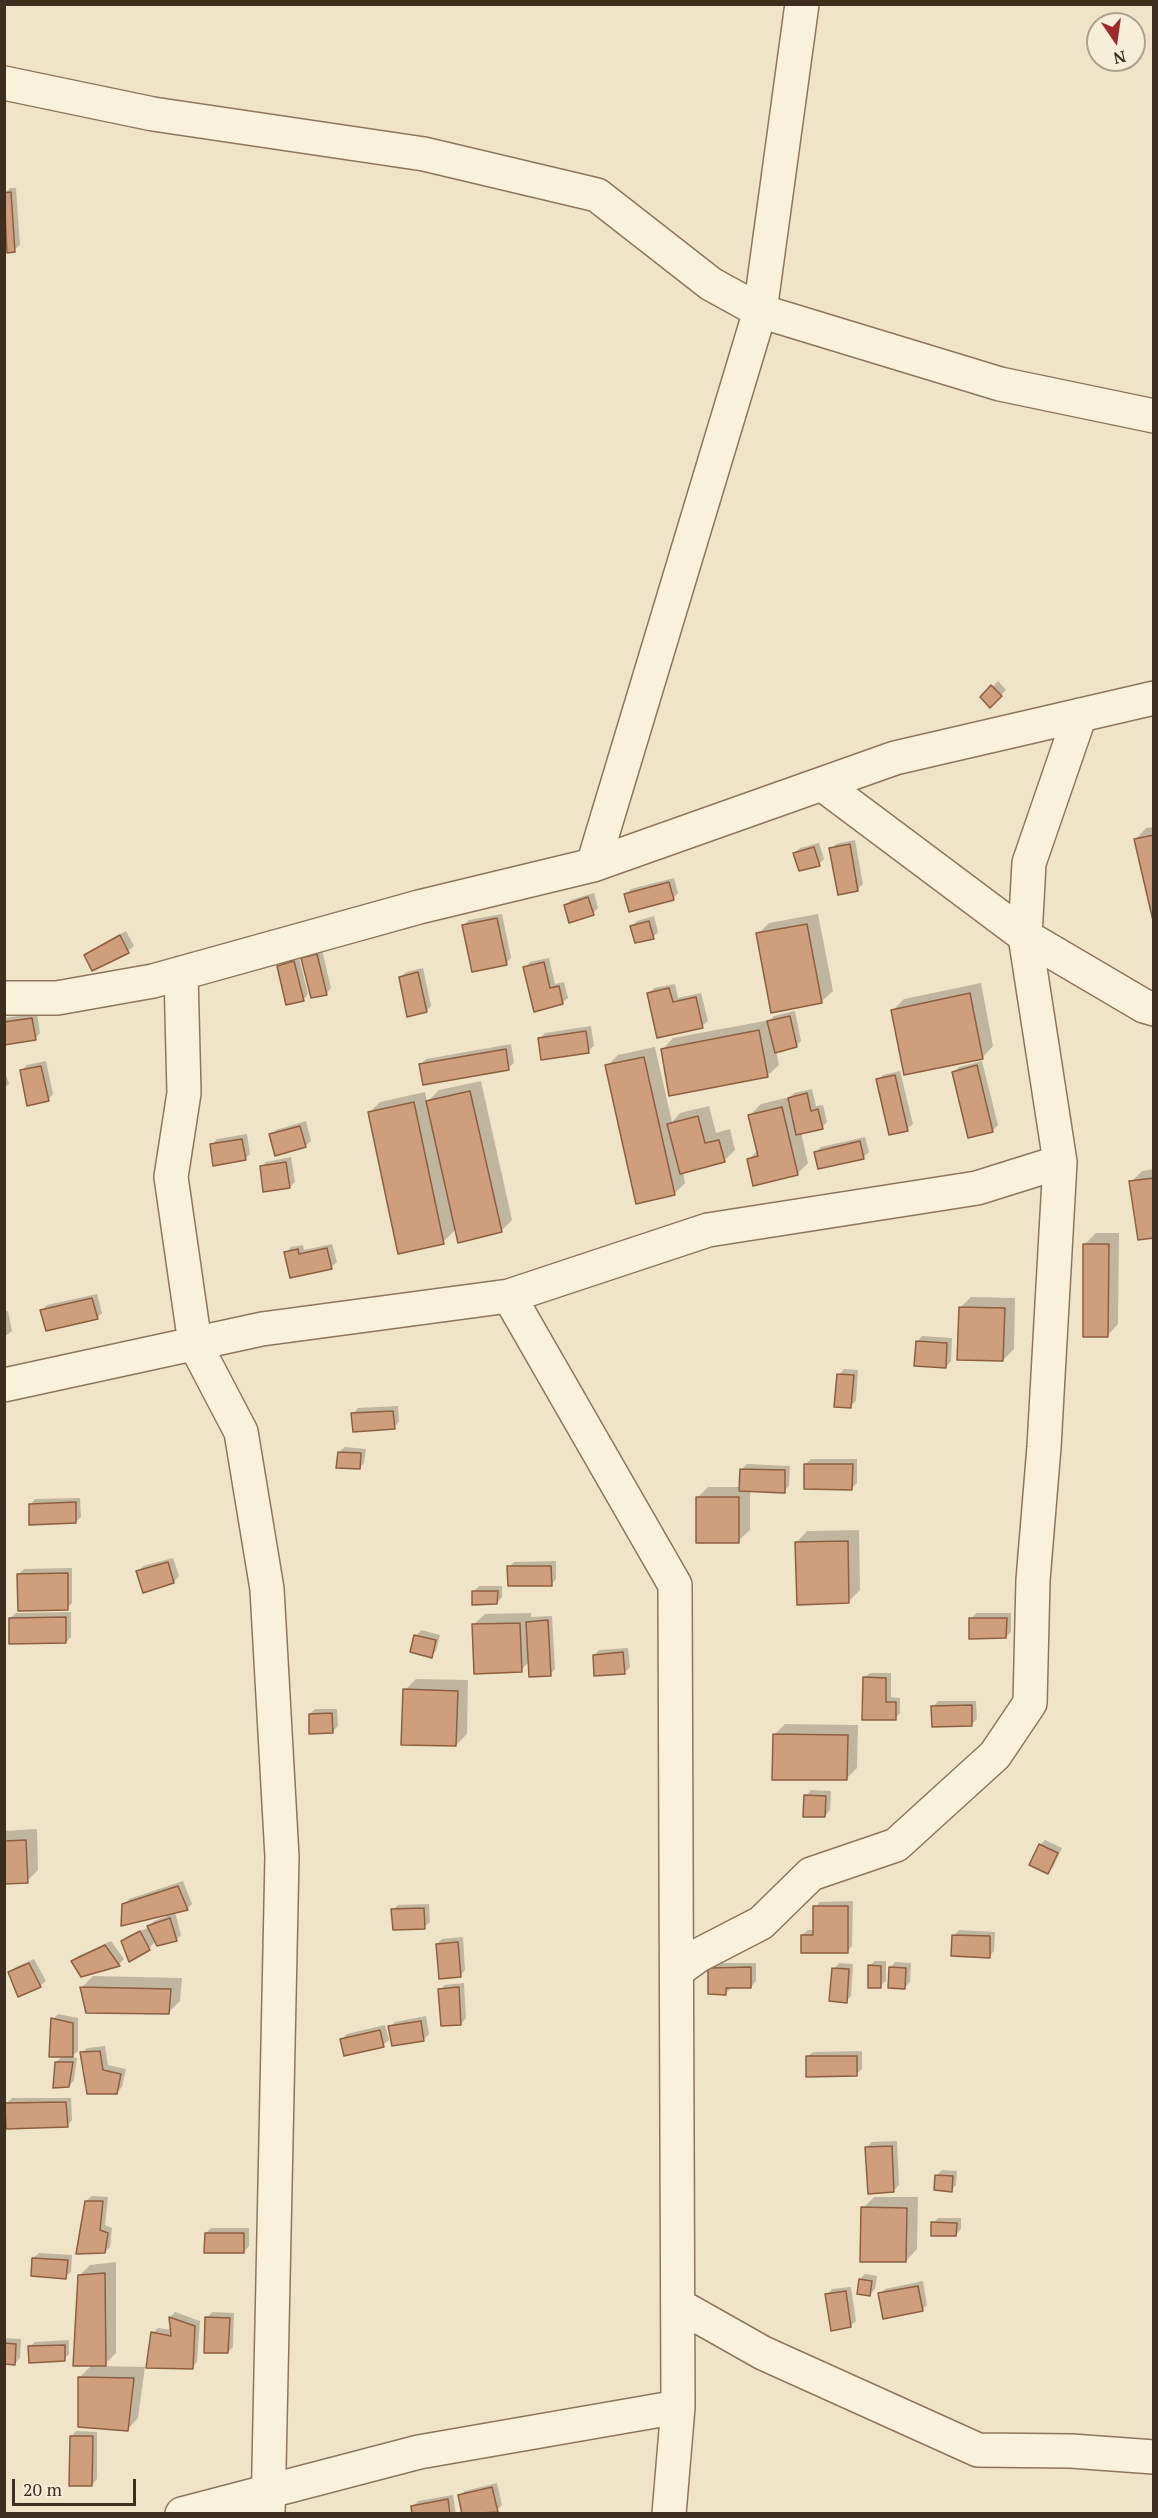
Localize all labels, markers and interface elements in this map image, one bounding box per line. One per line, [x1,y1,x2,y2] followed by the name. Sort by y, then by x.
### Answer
[1086,12,1146,72] north arrow
[1111,46,1128,70] text: N
[15,2467,140,2505] scale bar
[23,2477,62,2501] text: 20 m

